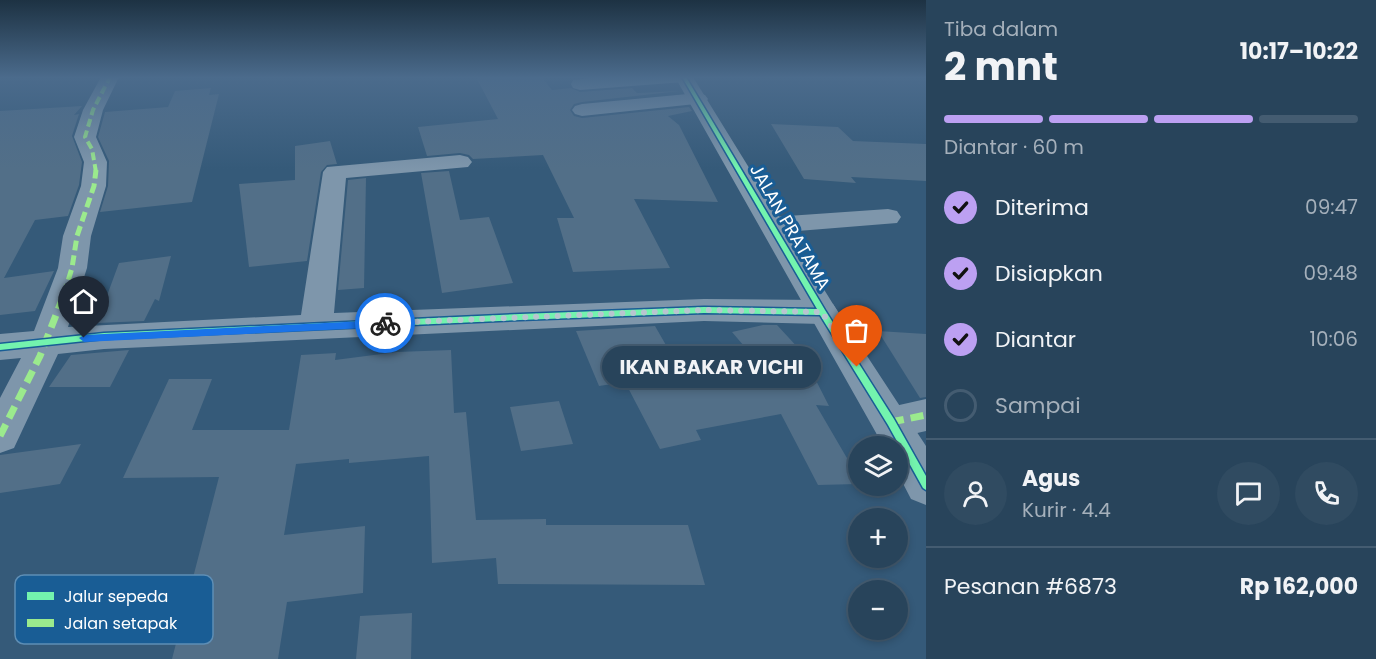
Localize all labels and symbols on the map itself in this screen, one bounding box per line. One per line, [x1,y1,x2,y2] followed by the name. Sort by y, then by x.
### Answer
[744,159,837,295] street label: JALAN PRATAMA
[58,276,109,338] pin
[355,293,415,353] courier
[831,305,882,367] pin
[602,346,821,388] callout: IKAN BAKAR VICHI
[15,575,213,644] legend
[64,585,168,608] text: Jalur sepeda
[64,612,178,635] text: Jalan setapak

